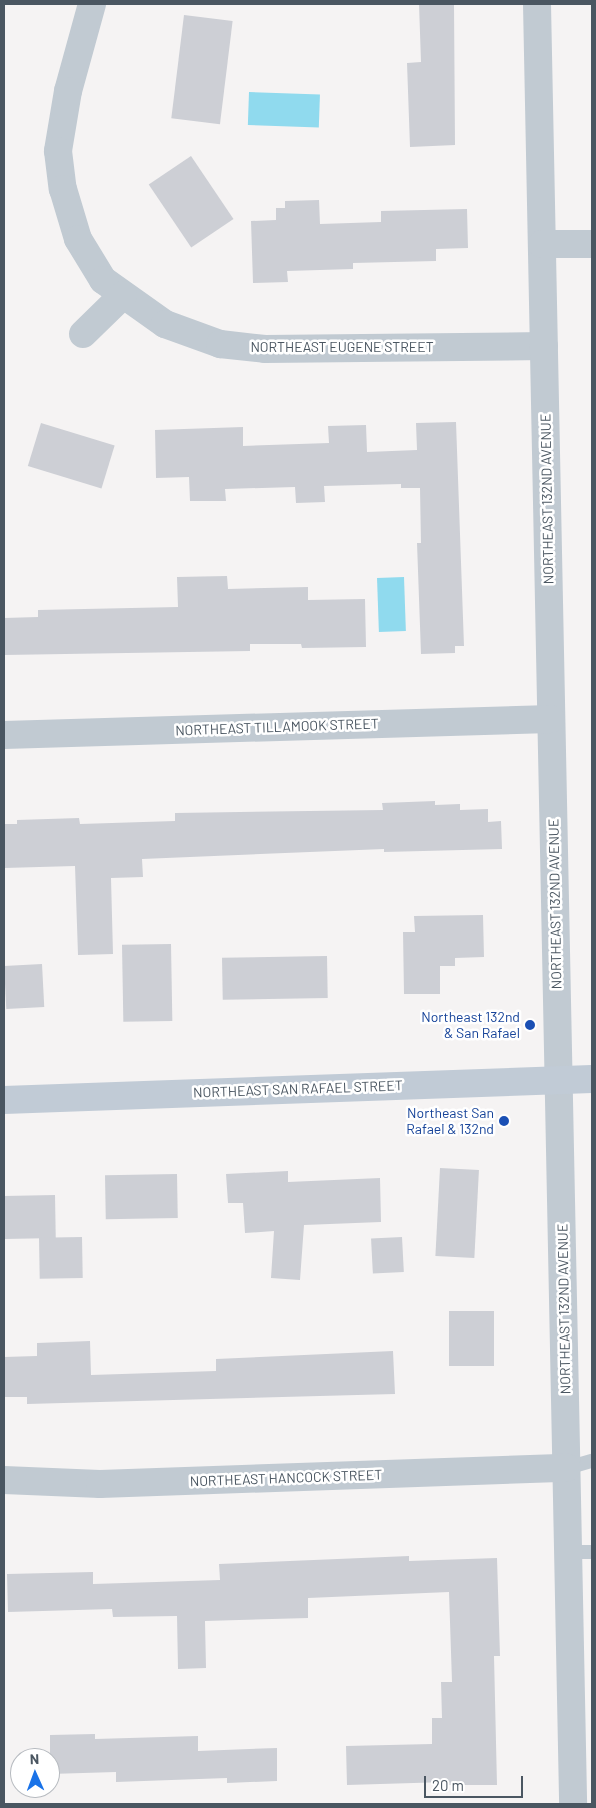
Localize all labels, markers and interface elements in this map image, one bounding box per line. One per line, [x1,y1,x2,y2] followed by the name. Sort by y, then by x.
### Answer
[250,339,434,355] street label: NORTHEAST EUGENE STREET
[537,414,557,584] street label: NORTHEAST 132ND AVENUE
[175,715,379,739] street label: NORTHEAST TILLAMOOK STREET
[545,819,565,989] street label: NORTHEAST 132ND AVENUE
[421,1009,520,1042] place label: Northeast 132nd & San Rafael
[524,1019,536,1031] marker: Northeast 132nd & San Rafael
[193,1077,403,1101] street label: NORTHEAST SAN RAFAEL STREET
[406,1105,494,1138] place label: Northeast San Rafael & 132nd
[498,1115,510,1127] marker: Northeast San Rafael & 132nd
[554,1224,574,1394] street label: NORTHEAST 132ND AVENUE
[189,1466,383,1490] street label: NORTHEAST HANCOCK STREET
[10,1748,60,1798] north arrow
[30,1750,39,1767] text: N
[426,1766,525,1798] scale bar
[432,1776,464,1794] text: 20 m

